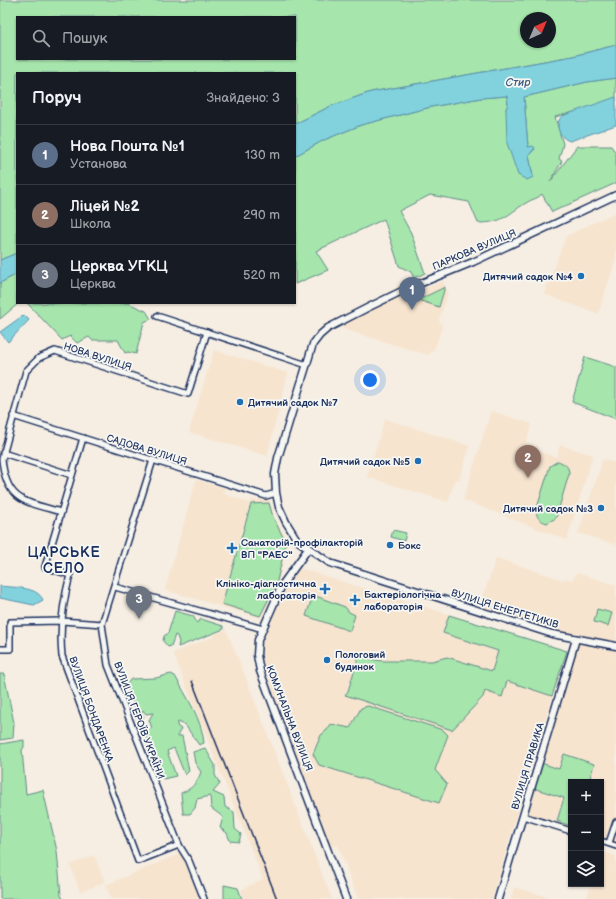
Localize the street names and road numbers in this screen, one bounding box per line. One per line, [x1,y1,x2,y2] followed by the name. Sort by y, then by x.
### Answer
[431,227,518,273] street label: ПАРКОВА ВУЛИЦЯ
[62,340,133,374] street label: НОВА ВУЛИЦЯ
[105,432,188,468] street label: САДОВА ВУЛИЦЯ
[450,587,560,631] street label: ВУЛИЦЯ ЕНЕРГЕТИКІВ
[66,655,116,765] street label: ВУЛИЦЯ БОНДАРЕНКА
[111,660,167,781] street label: ВУЛИЦЯ ГЕРОЇВ УКРАЇНИ
[263,664,315,773] street label: КОМУНАЛЬНА ВУЛИЦЯ
[509,721,547,811] street label: ВУЛИЦЯ ПРАВИКА

